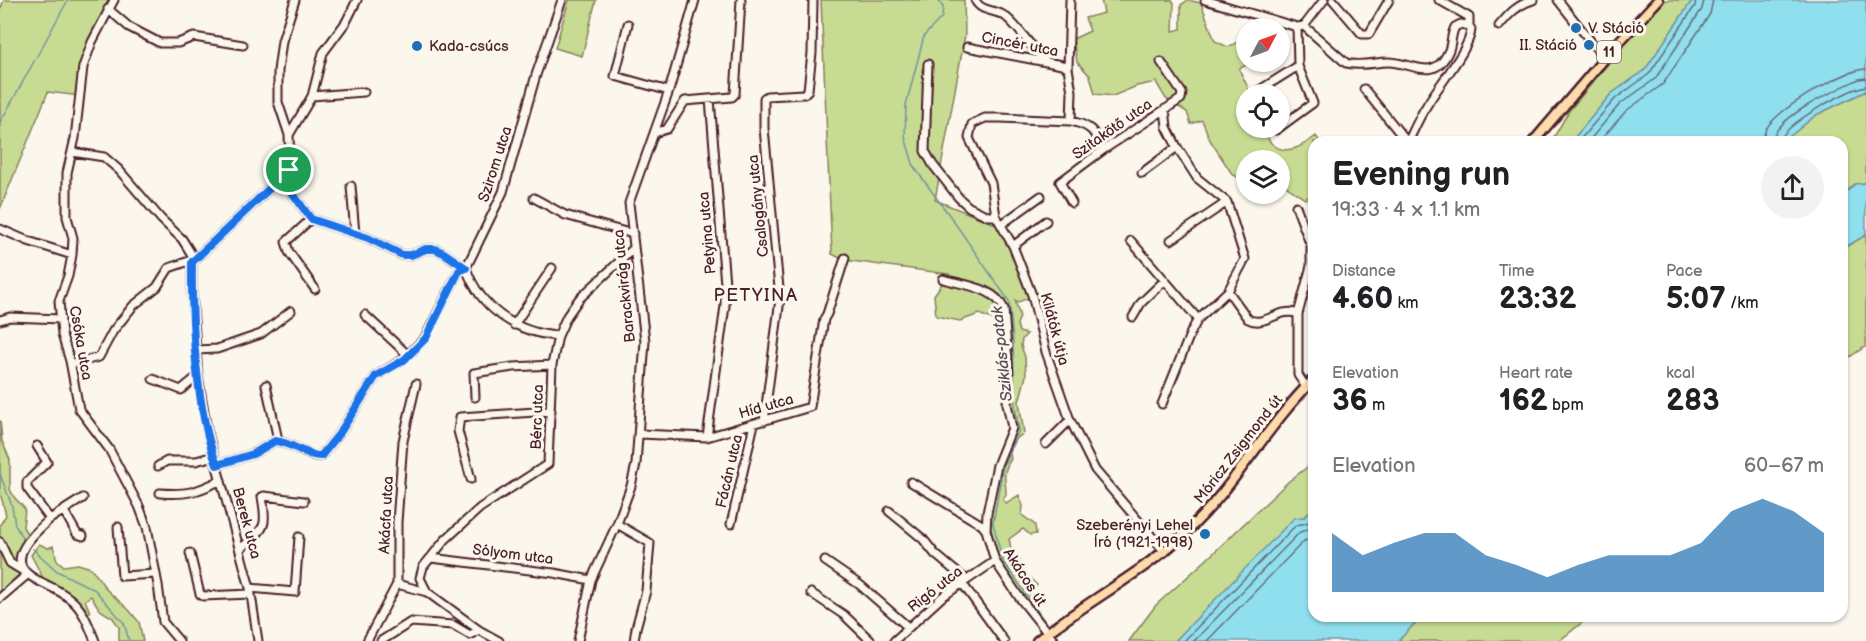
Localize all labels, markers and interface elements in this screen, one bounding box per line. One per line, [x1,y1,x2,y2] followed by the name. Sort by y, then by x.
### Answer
[1236,18,1290,72] north arrow
[1236,18,1290,204] map controls
[1588,19,1644,38] place label: V. Stáció
[1569,21,1583,35] marker: V. Stáció
[980,28,1060,61] street label: Cincér utca
[1519,36,1577,55] place label: II. Stáció
[429,37,509,56] place label: Kada-csúcs
[1582,38,1596,52] marker: II. Stáció
[410,39,424,53] marker: Kada-csúcs
[1597,41,1621,63] road number: 11
[1236,84,1290,138] button: locate
[1069,95,1156,164] street label: Szitakötő utca
[474,124,517,205] street label: Szirom utca
[263,144,314,195] pin
[1236,150,1290,204] button: layers
[272,153,305,186] icon: arrive
[744,154,773,258] street label: Csalogány utca
[1332,155,1510,195] text: Evening run
[1761,156,1824,219] button: share
[694,191,721,275] street label: Petyina utca
[1332,198,1480,222] text: 19:33 · 4 × 1.1 km
[609,228,640,343] street label: Barackvirág utca
[1332,262,1396,281] text: Distance
[1499,262,1534,281] text: Time
[1666,262,1702,281] text: Pace
[1332,281,1393,317] text: 4.60
[1499,281,1576,317] text: 23:32
[1666,281,1726,317] text: 5:07
[713,285,799,306] district label: PETYINA
[1036,291,1073,368] street label: Kilátók útja
[1393,294,1419,313] text: km
[1726,294,1758,313] text: /km
[65,304,96,382] street label: Csóka utca
[988,304,1017,402] water label: Sziklás-patak
[1332,364,1399,383] text: Elevation
[1499,364,1573,383] text: Heart rate
[1666,364,1695,383] text: kcal
[1332,383,1368,419] text: 36
[1499,383,1548,419] text: 162
[1666,383,1720,419] text: 283
[527,384,548,450] street label: Bérc utca
[737,390,796,423] street label: Híd utca
[1190,391,1287,508] street label: Móricz Zsigmond út
[1368,396,1385,415] text: m
[1548,396,1584,415] text: bpm
[712,432,747,510] street label: Fácán utca
[1332,454,1415,478] text: Elevation
[1744,454,1824,478] text: 60–67 m
[375,475,398,555] street label: Akácfa utca
[228,485,265,561] street label: Berek utca
[1076,516,1193,552] place label: Szeberényi Lehel Író (1921-1998)
[1198,527,1212,541] marker: Szeberényi Lehel Író (1921-1998)
[471,540,554,569] street label: Sólyom utca
[999,545,1051,610] street label: Akácos út
[904,562,967,617] street label: Rigó utca

